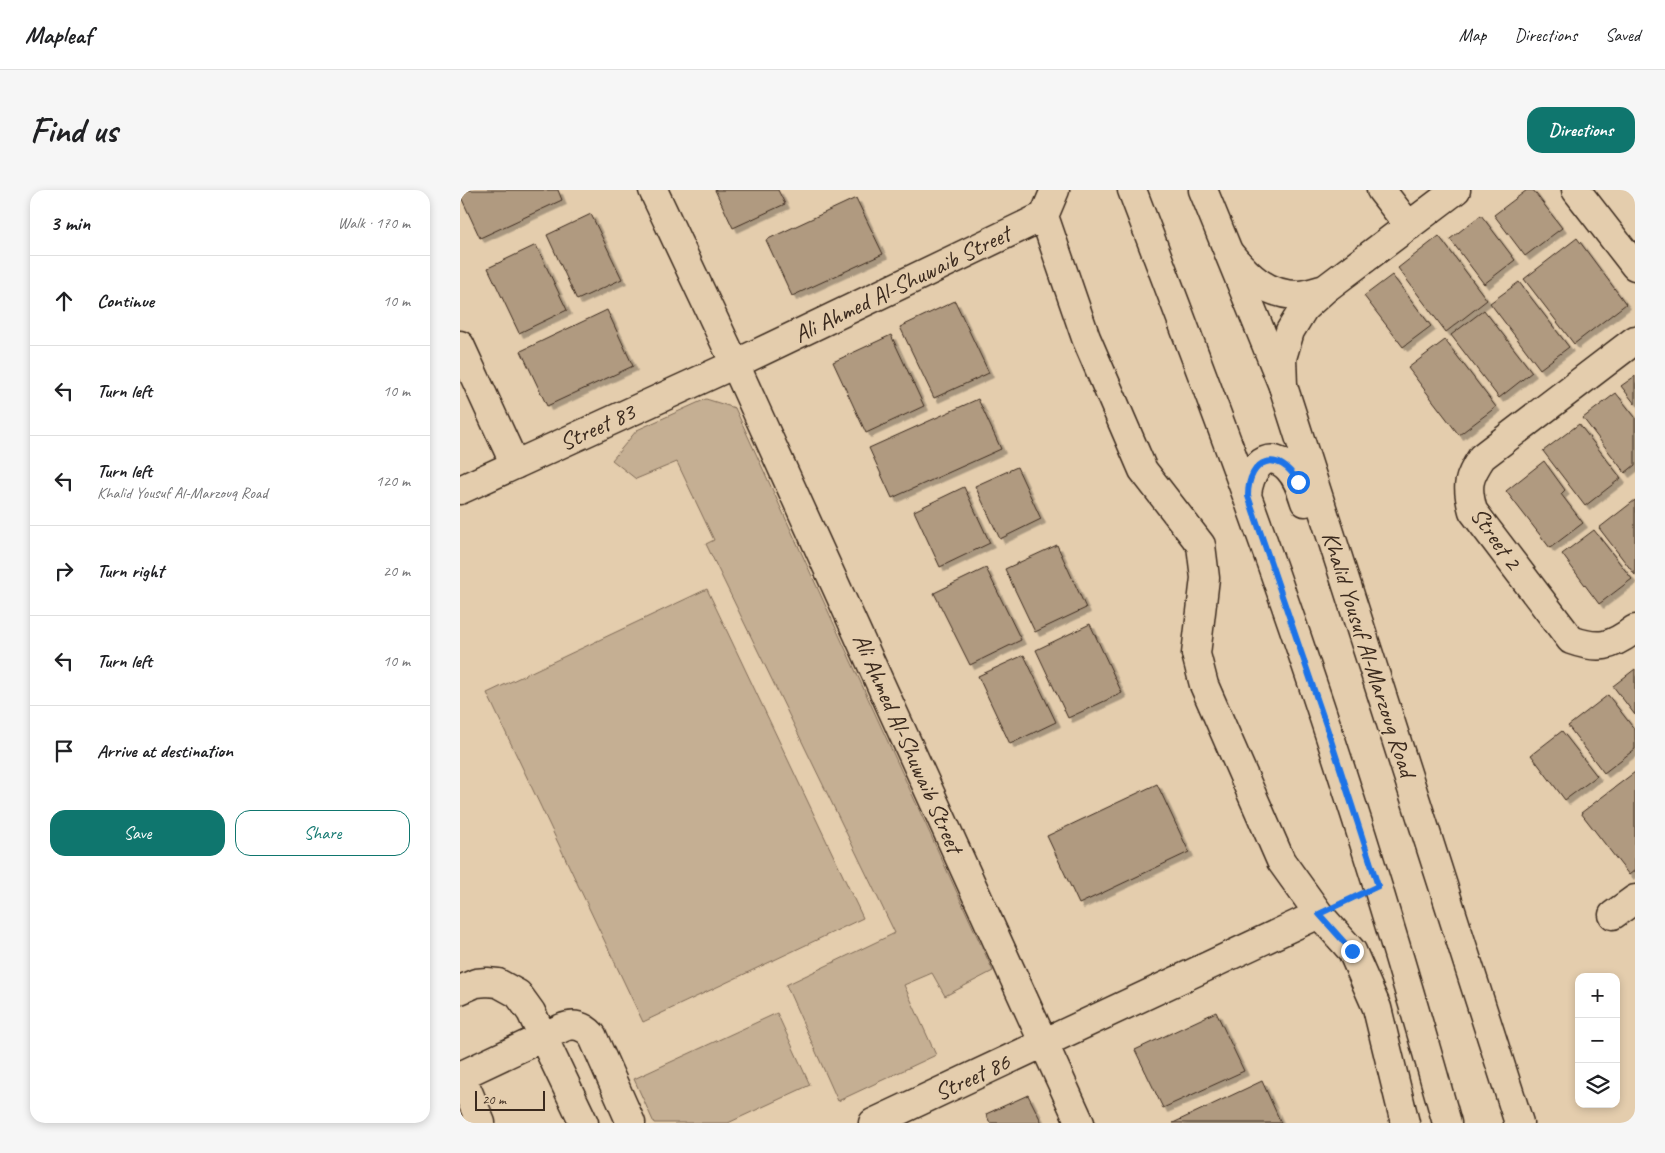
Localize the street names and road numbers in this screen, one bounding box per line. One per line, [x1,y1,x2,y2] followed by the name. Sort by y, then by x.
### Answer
[789,217,1018,349] street label: Ali Ahmed Al-Shuwaib Street
[555,396,641,457] street label: Street 83
[1464,501,1529,577] street label: Street 2
[1315,528,1424,784] street label: Khalid Yousuf Al-Marzouq Road
[846,629,971,860] street label: Ali Ahmed Al-Shuwaib Street
[930,1046,1016,1107] street label: Street 86

